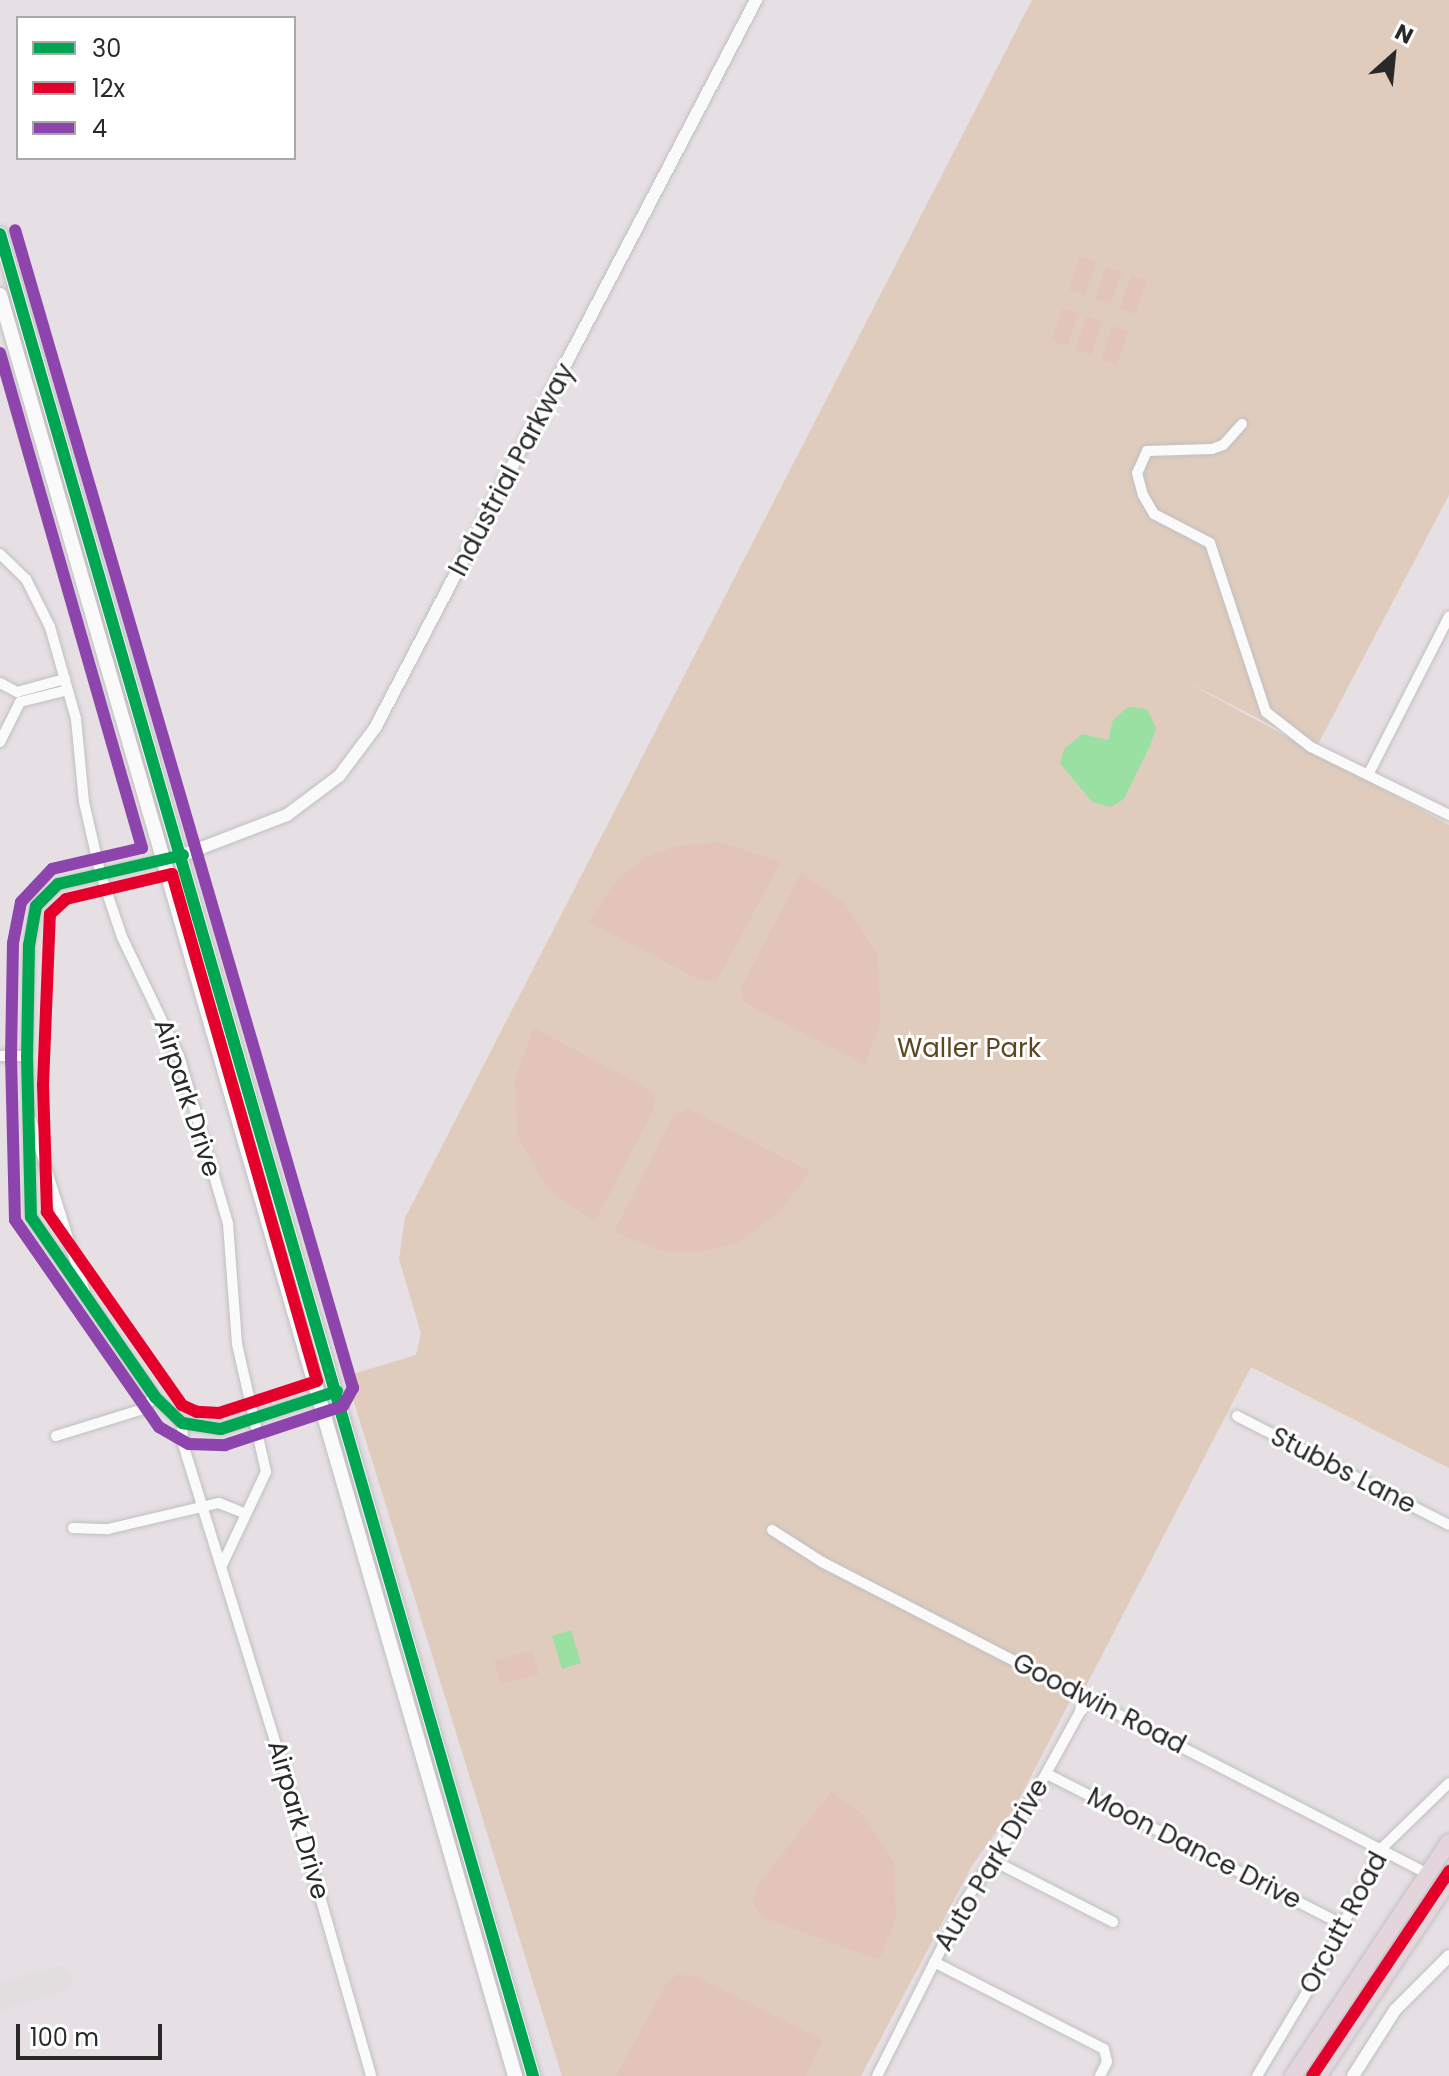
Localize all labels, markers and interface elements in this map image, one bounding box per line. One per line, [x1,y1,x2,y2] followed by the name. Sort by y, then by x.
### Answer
[16,16,296,160] legend
[1353,16,1433,96] north arrow
[1390,17,1419,52] text: N
[92,32,121,65] text: 30
[92,72,125,105] text: 12x
[92,112,107,145] text: 4
[443,358,581,582] street label: Industrial Parkway
[147,1015,227,1181] street label: Airpark Drive
[897,1033,1041,1065] park label: Waller Park
[1265,1421,1421,1521] street label: Stubbs Lane
[1007,1647,1191,1761] street label: Goodwin Road
[260,1737,336,1903] street label: Airpark Drive
[928,1773,1056,1957] street label: Auto Park Drive
[1082,1782,1306,1916] street label: Moon Dance Drive
[1294,1847,1394,1999] street label: Orcutt Road
[20,2008,166,2058] scale bar
[30,2021,99,2054] text: 100 m

